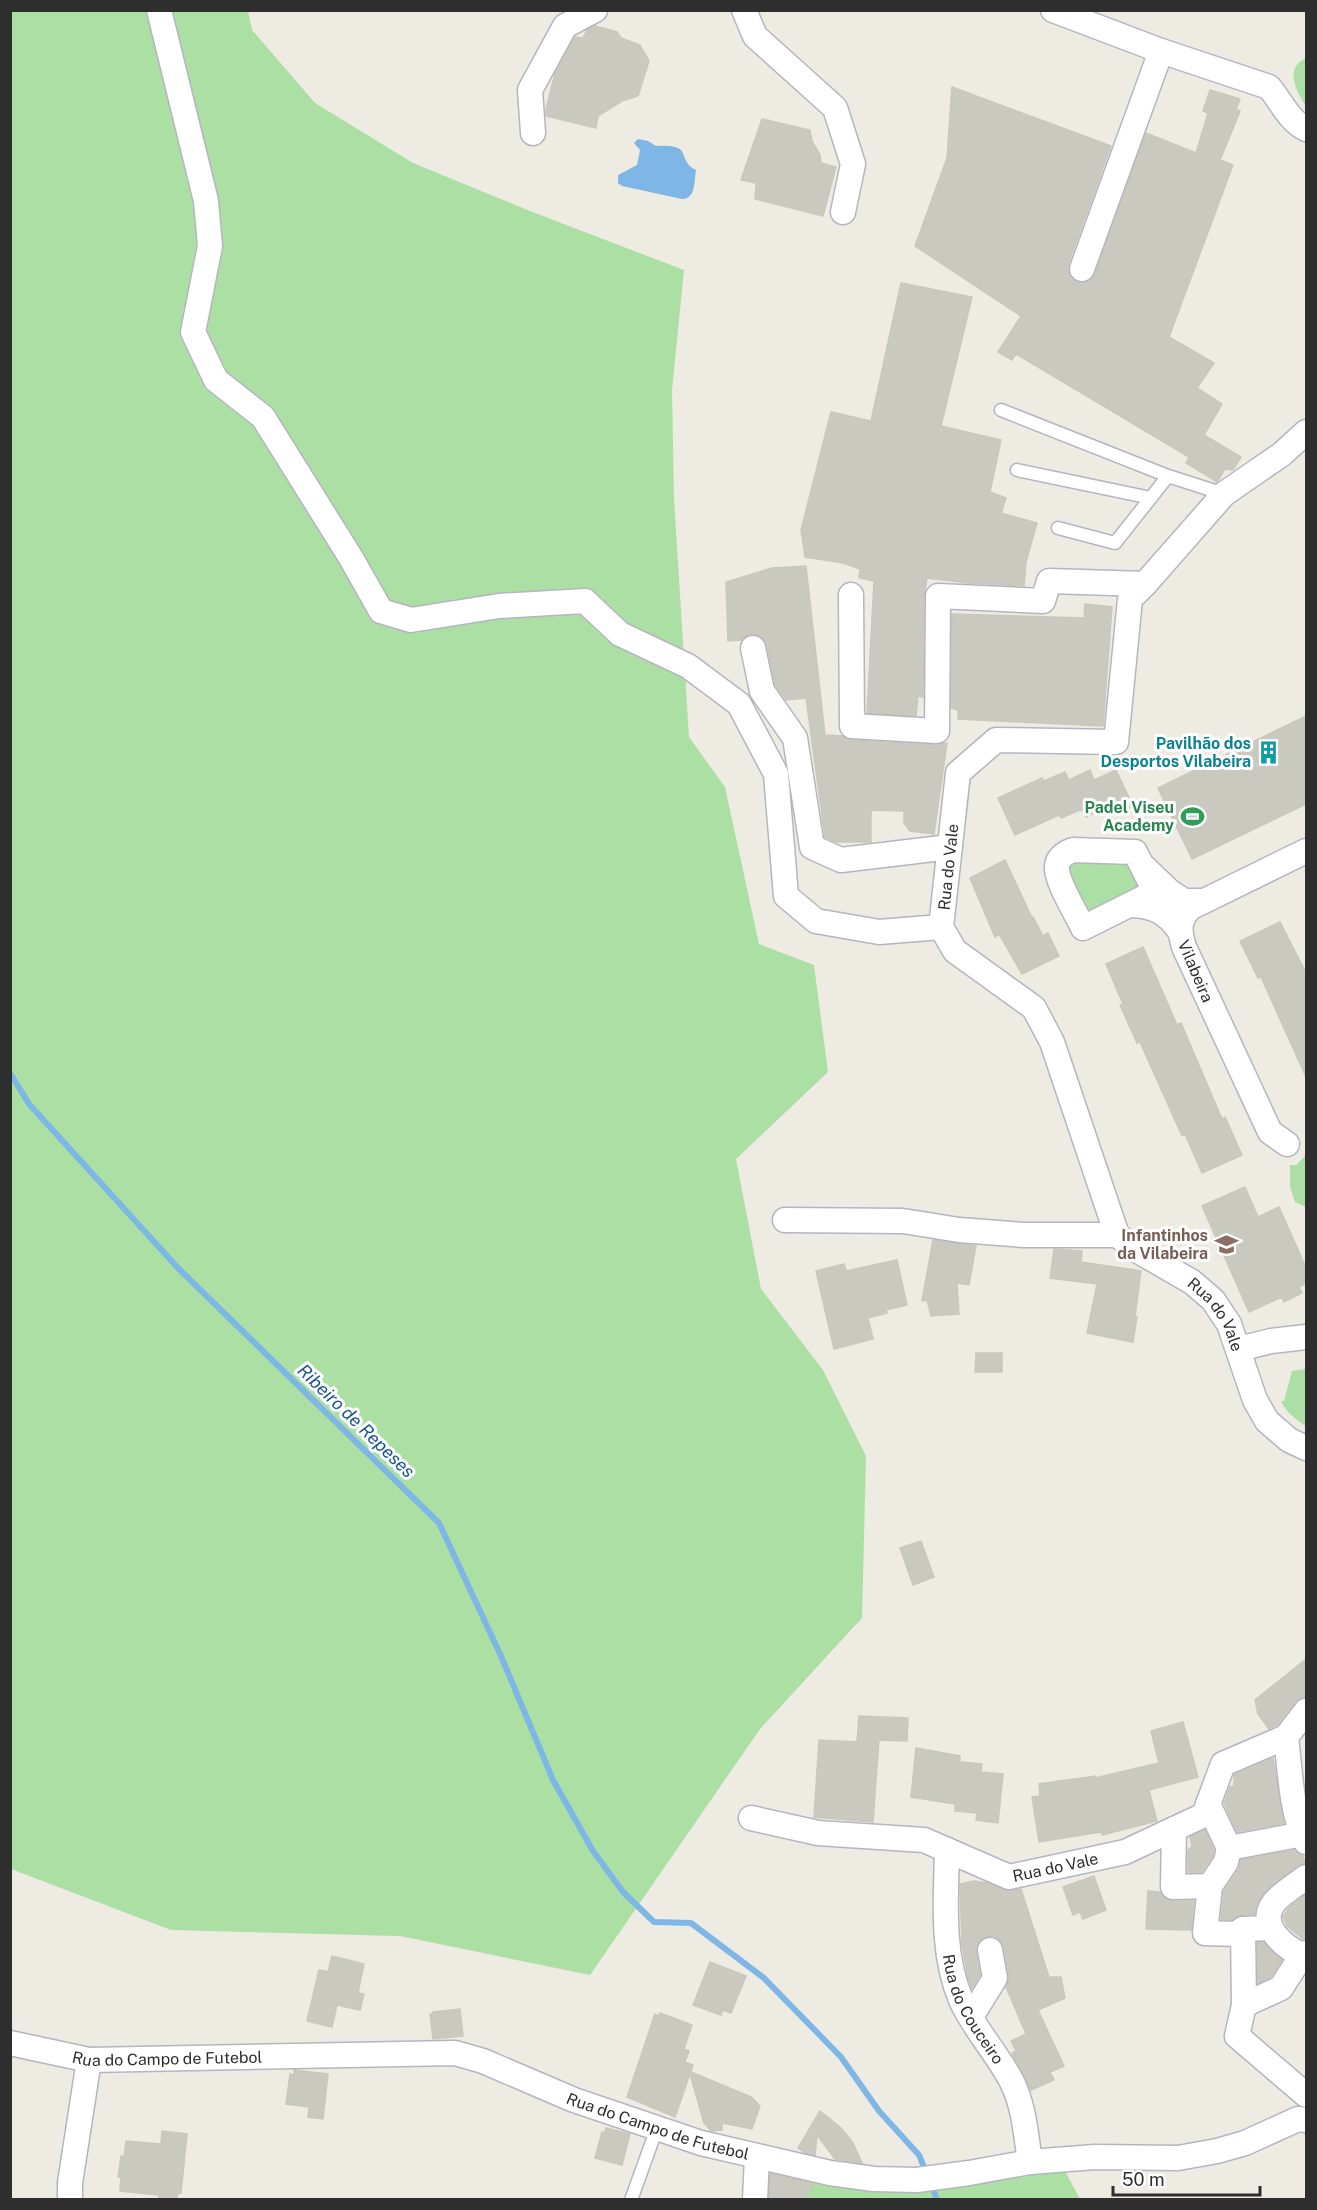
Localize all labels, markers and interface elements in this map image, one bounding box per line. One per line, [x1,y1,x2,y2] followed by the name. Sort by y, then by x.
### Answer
[1101,734,1251,771] place label: Pavilhão dos Desportos Vilabeira
[1256,739,1282,765] building icon: Pavilhão dos Desportos Vilabeira
[1084,798,1174,835] place label: Padel Viseu Academy
[1179,803,1205,829] sports icon: Padel Viseu Academy
[935,823,962,911] street label: Rua do Vale
[1174,937,1217,1005] street label: Vilabeira
[1117,1226,1208,1263] place label: Infantinhos da Vilabeira
[1213,1231,1239,1257] school or university icon: Infantinhos da Vilabeira
[1184,1274,1247,1354] street label: Rua do Vale
[294,1359,419,1482] water label: Ribeiro de Repeses
[1011,1849,1100,1886] street label: Rua do Vale
[939,1953,1008,2068] street label: Rua do Couceiro
[70,2048,263,2070] street label: Rua do Campo de Futebol
[563,2089,751,2164] street label: Rua do Campo de Futebol
[1113,2159,1260,2197] scale bar
[1122,2169,1165,2190] text: 50 m

